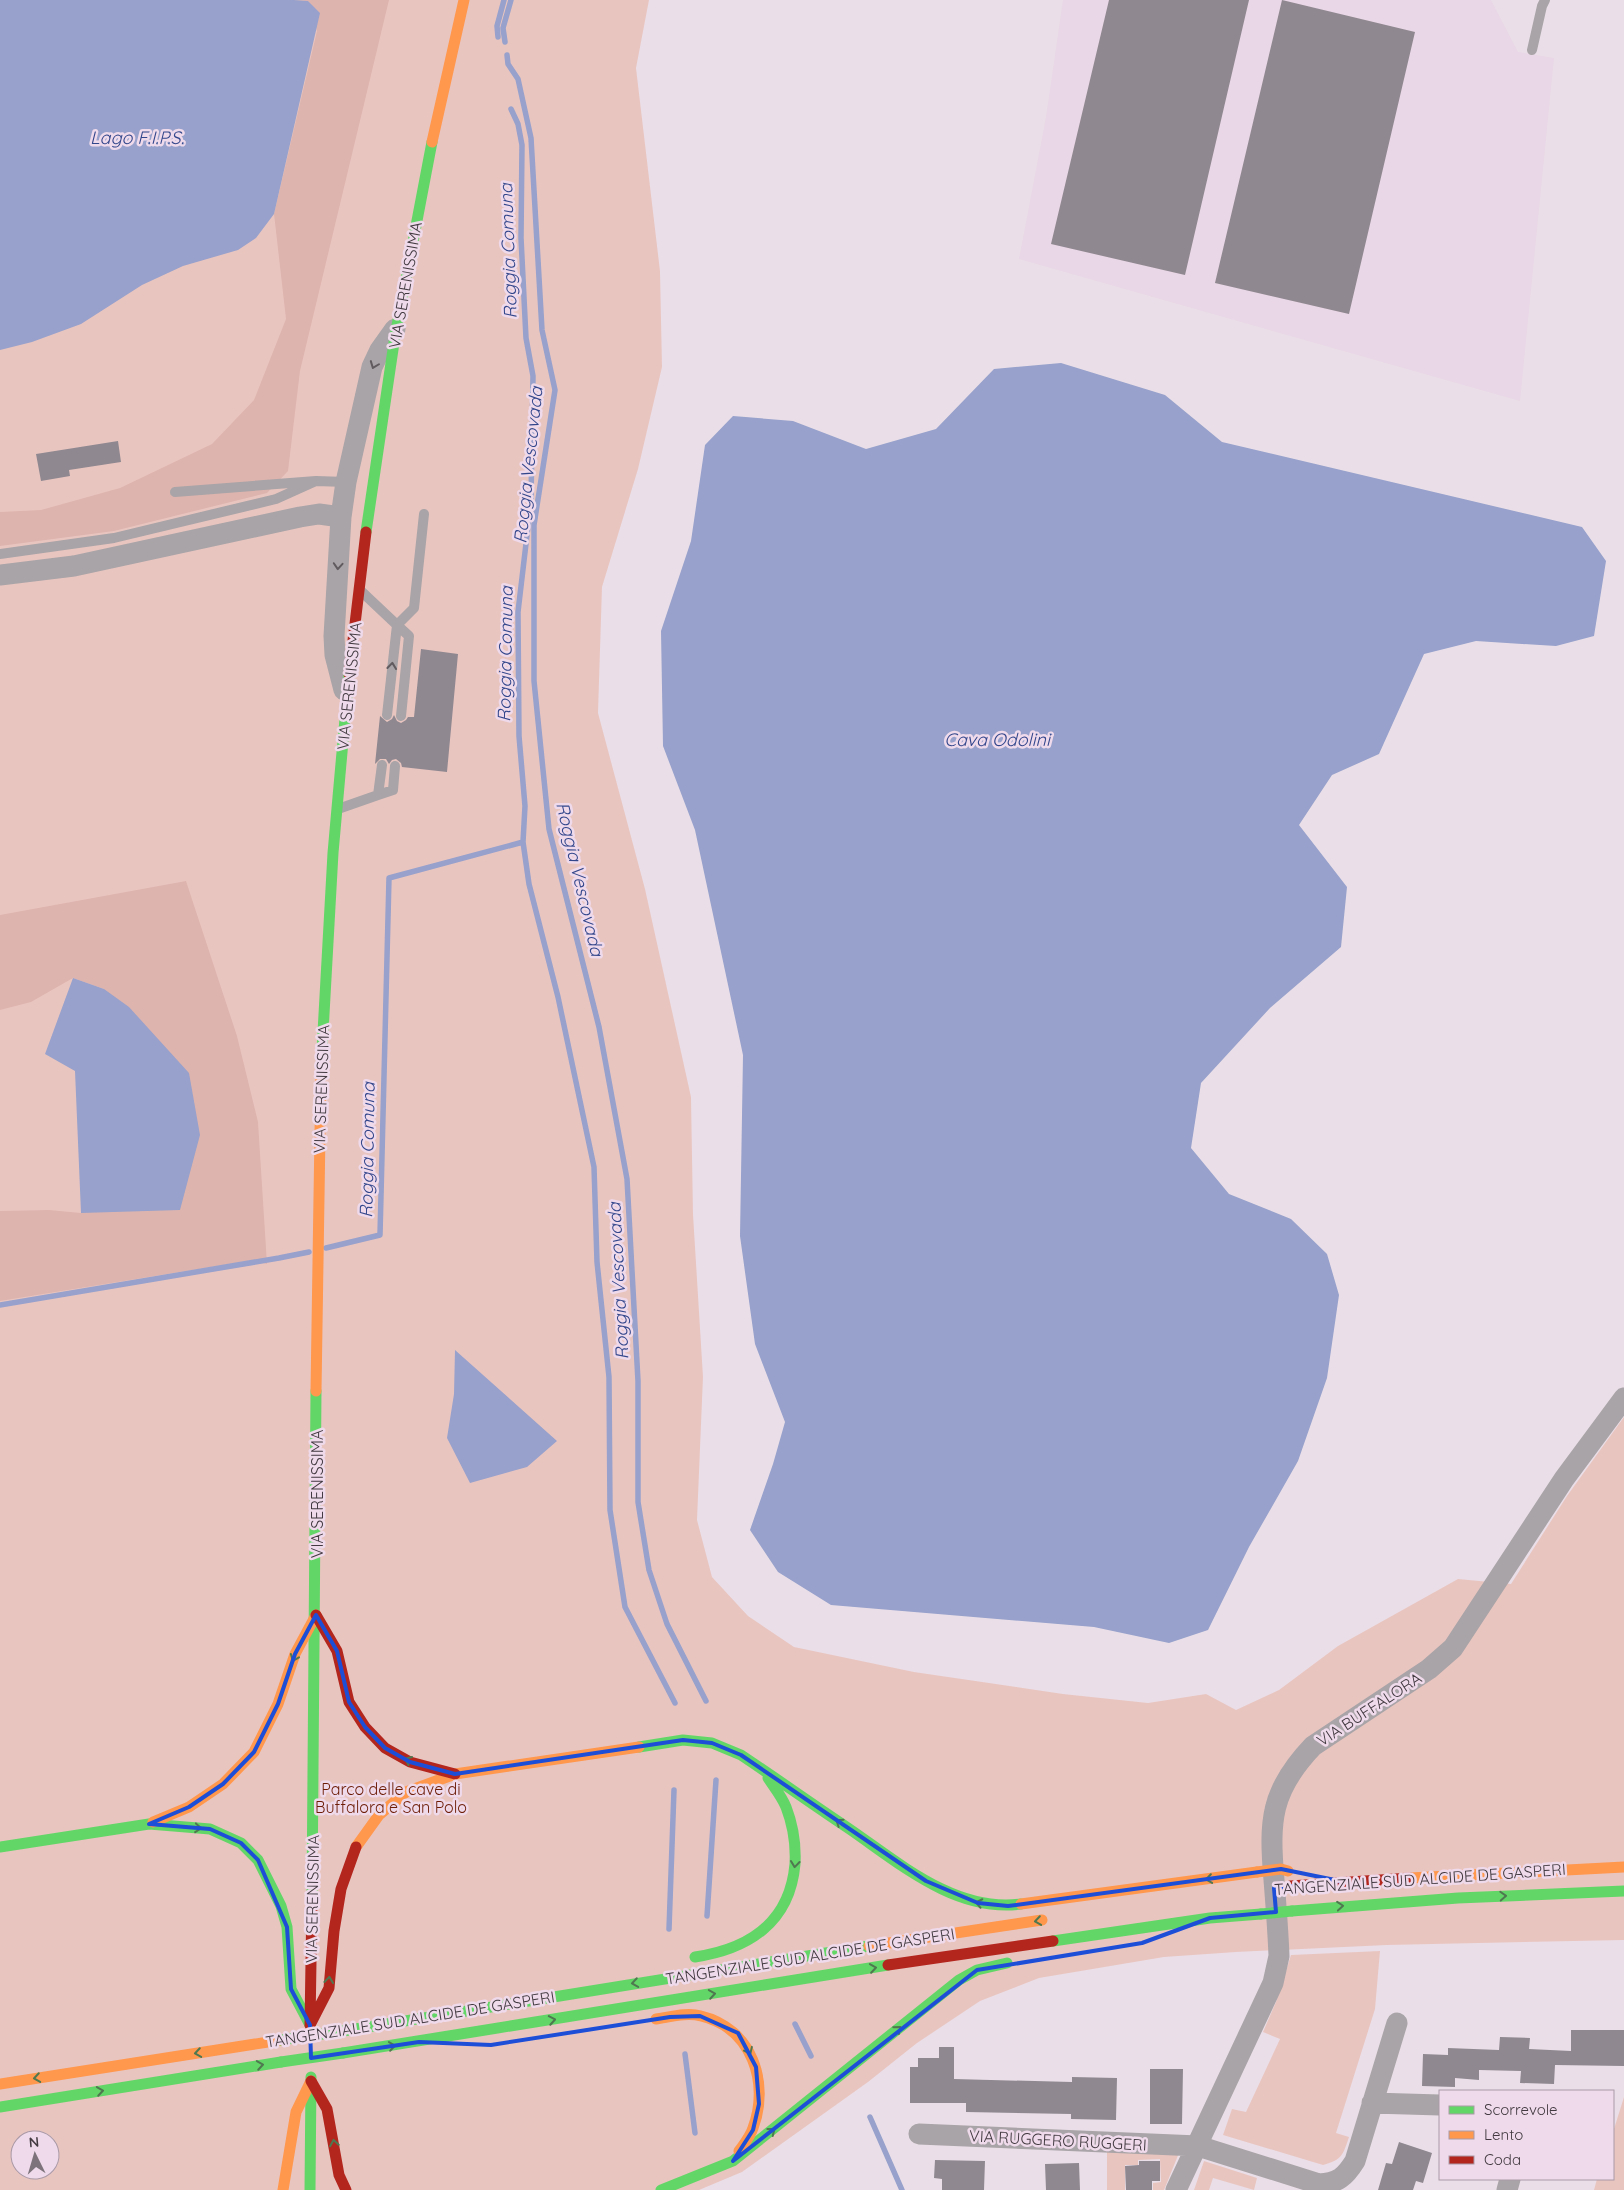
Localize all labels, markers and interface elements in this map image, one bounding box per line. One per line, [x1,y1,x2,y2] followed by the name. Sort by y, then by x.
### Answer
[90,126,184,149] water label: Lago F.I.P.S.
[494,182,522,319] water label: Roggia Comuna
[384,220,426,350] street label: VIA SERENISSIMA
[369,360,379,368] one-way arrow
[508,384,548,545] water label: Roggia Vescovada
[333,562,344,570] one-way arrow
[492,585,518,722] water label: Roggia Comuna
[332,621,366,751] street label: VIA SERENISSIMA
[386,662,397,670] one-way arrow
[944,728,1052,751] water label: Cava Odolini
[551,800,609,959] water label: Roggia Vescovada
[309,1024,333,1154] street label: VIA SERENISSIMA
[354,1081,380,1218] water label: Roggia Comuna
[602,1201,634,1360] water label: Roggia Vescovada
[307,1430,327,1558] street label: VIA SERENISSIMA
[290,1653,300,1662] one-way arrow
[1313,1668,1425,1750] street label: VIA BUFFALORA
[405,1757,414,1767] one-way arrow
[315,1779,467,1817] park label: Parco delle cave di Buffalora e San Polo
[835,1819,845,1828] one-way arrow
[194,1823,202,1834] one-way arrow
[301,1835,323,1963] street label: VIA SERENISSIMA
[1273,1859,1567,1899] street label: TANGENZIALE SUD ALCIDE DE GASPERI
[790,1860,801,1868] one-way arrow
[1205,1873,1213,1884] one-way arrow
[1499,1890,1507,1901] one-way arrow
[974,1898,983,1908] one-way arrow
[1337,1901,1345,1912] one-way arrow
[1033,1915,1042,1925] one-way arrow
[664,1923,956,1989] street label: TANGENZIALE SUD ALCIDE DE GASPERI
[868,1963,877,1973] one-way arrow
[323,1976,334,1984] one-way arrow
[631,1977,639,1988] one-way arrow
[264,1986,556,2052] street label: TANGENZIALE SUD ALCIDE DE GASPERI
[708,1989,717,1999] one-way arrow
[548,2015,556,2026] one-way arrow
[892,2027,901,2035] one-way arrow
[388,2041,396,2052] one-way arrow
[743,2046,754,2055] one-way arrow
[194,2047,202,2057] one-way arrow
[256,2061,265,2071] one-way arrow
[33,2072,42,2082] one-way arrow
[96,2087,104,2097] one-way arrow
[1439,2090,1614,2180] legend
[1484,2100,1558,2119] text: Scorrevole
[969,2125,1147,2155] street label: VIA RUGGERO RUGGERI
[1484,2125,1523,2144] text: Lento
[766,2129,775,2137] one-way arrow
[10,2130,60,2180] north arrow
[28,2133,40,2151] text: N
[329,2139,340,2147] one-way arrow
[1484,2150,1521,2169] text: Coda

